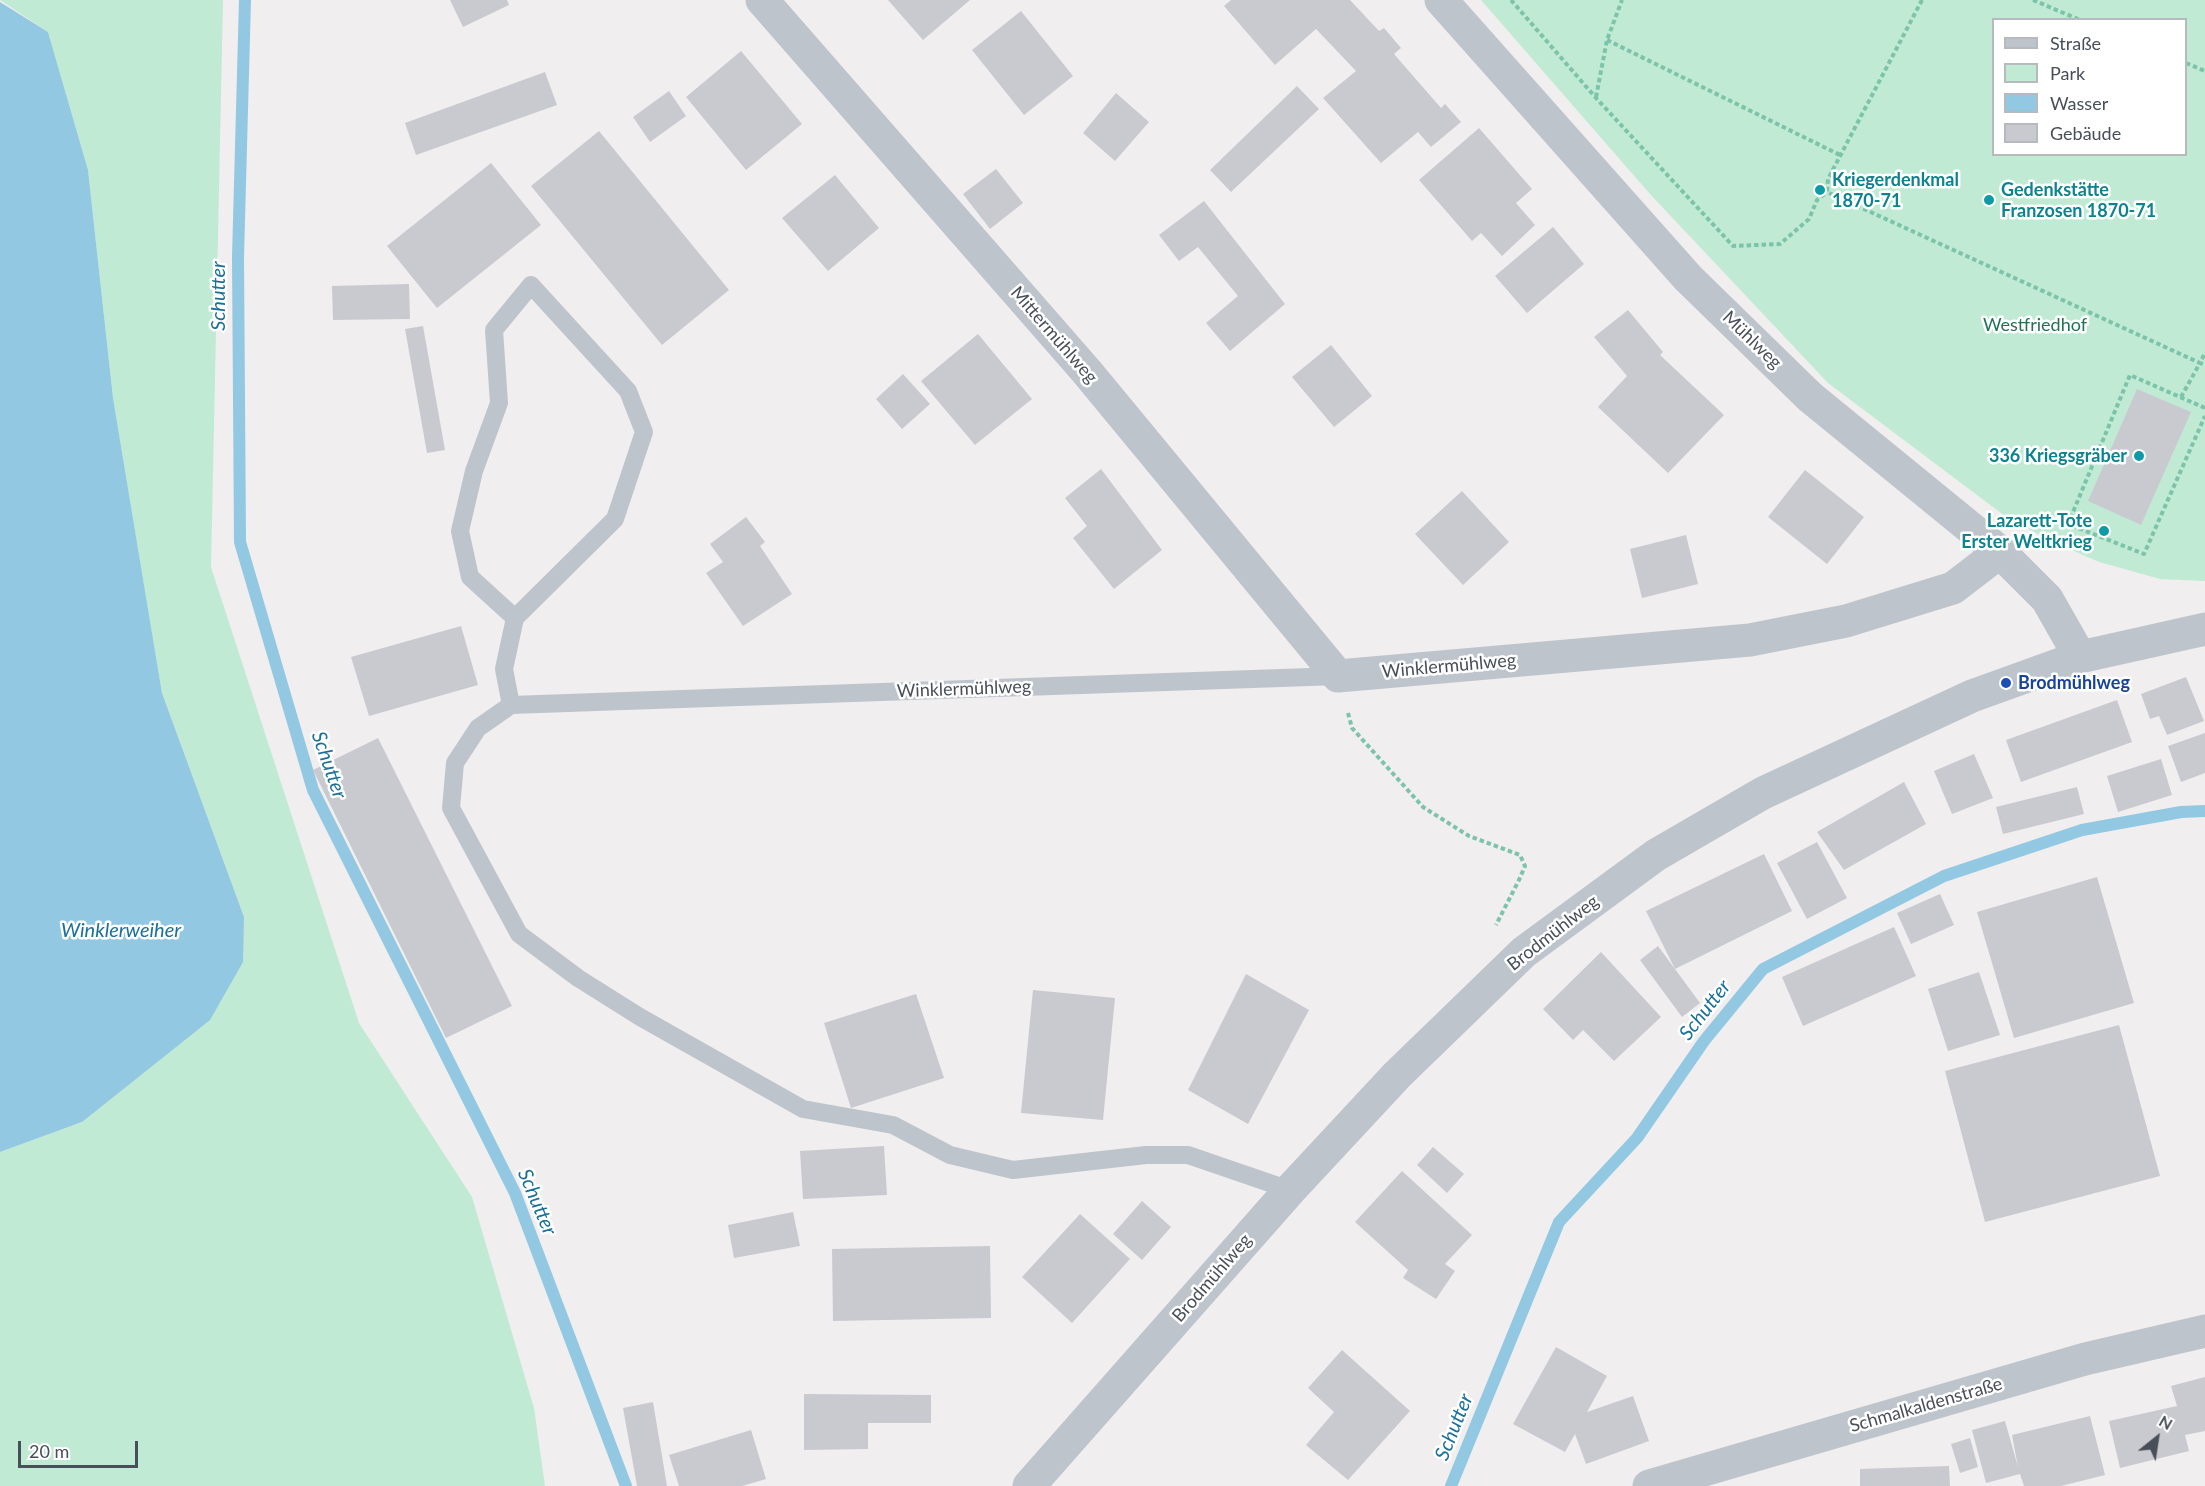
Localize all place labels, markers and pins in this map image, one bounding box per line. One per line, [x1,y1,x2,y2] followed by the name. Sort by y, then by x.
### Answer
[1832,169,1959,212] place label: Kriegerdenkmal 1870-71
[2001,179,2156,222] place label: Gedenkstätte Franzosen 1870-71
[1813,183,1827,197] marker: Kriegerdenkmal 1870-71
[1982,193,1996,207] marker: Gedenkstätte Franzosen 1870-71
[1989,445,2127,467] place label: 336 Kriegsgräber
[2132,449,2146,463] marker: 336 Kriegsgräber
[1961,510,2092,552] place label: Lazarett-Tote Erster Weltkrieg
[2097,524,2111,538] marker: Lazarett-Tote Erster Weltkrieg
[2018,672,2130,694] place label: Brodmühlweg
[1999,676,2013,690] marker: Brodmühlweg

